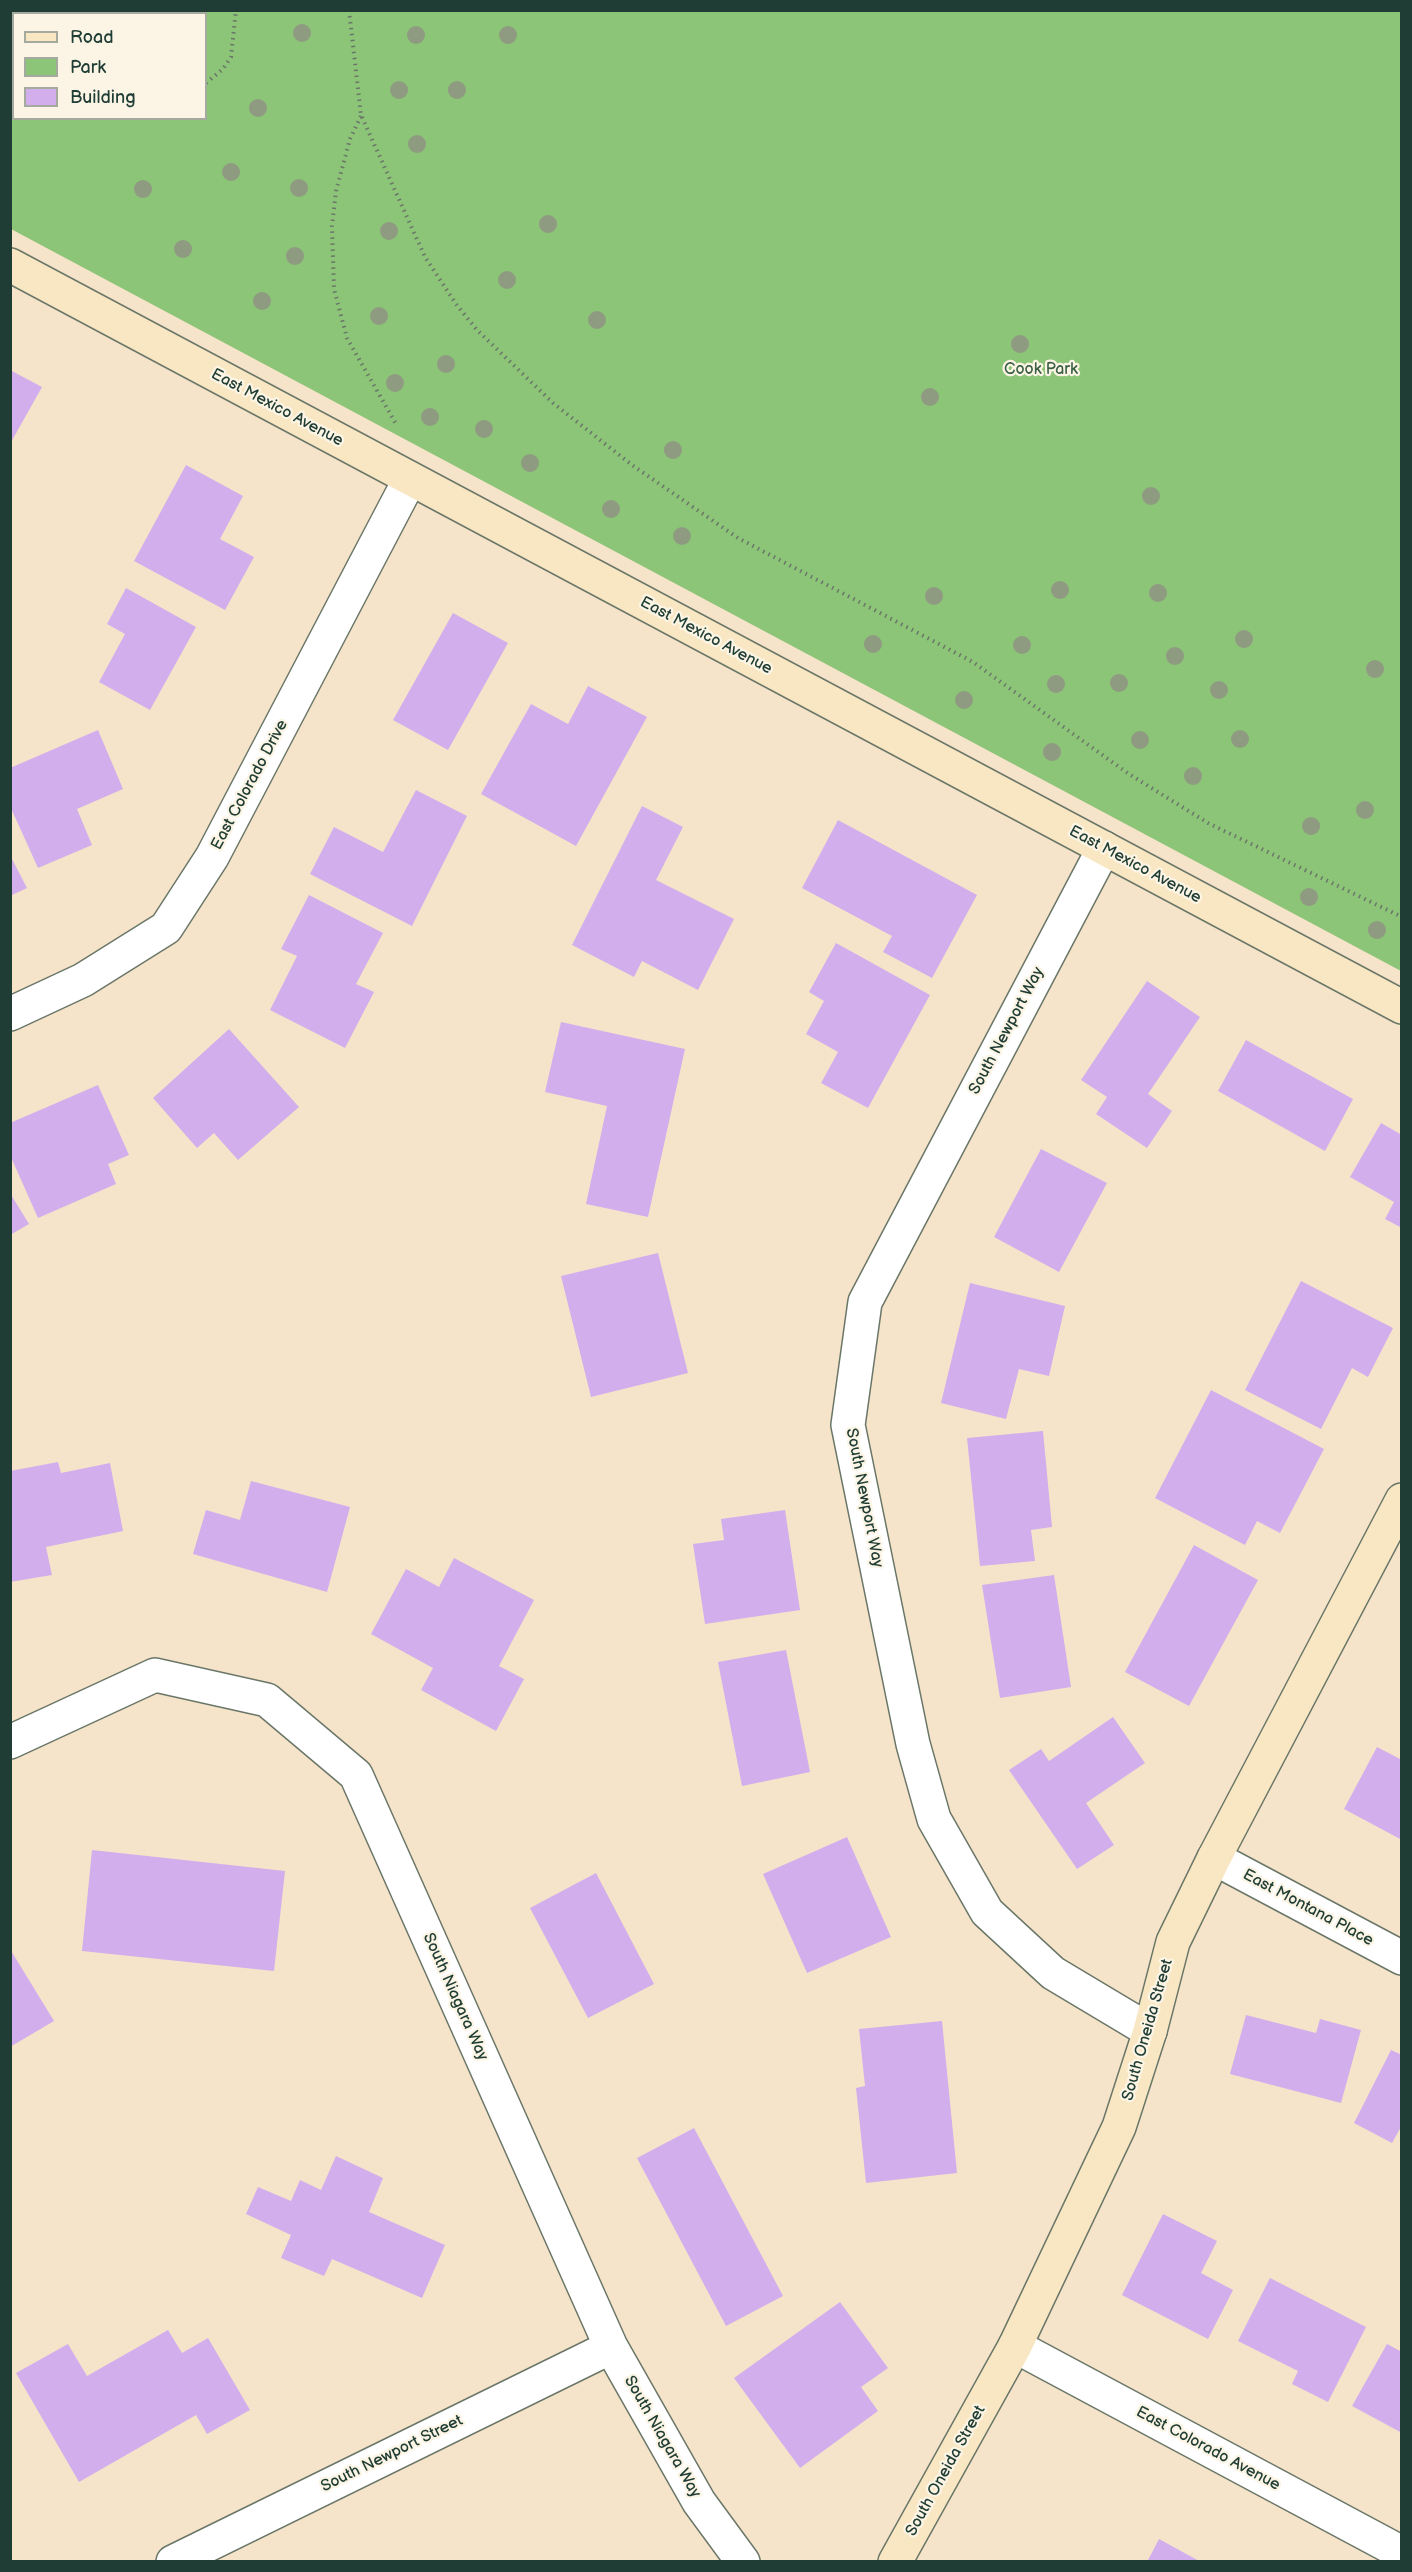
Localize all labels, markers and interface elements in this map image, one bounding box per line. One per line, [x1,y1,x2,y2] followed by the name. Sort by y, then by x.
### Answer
[12,12,207,120] legend
[70,27,114,48] text: Road
[70,57,106,78] text: Park
[70,87,136,108] text: Building
[1004,360,1078,380] park label: Cook Park
[208,365,346,451] street label: East Mexico Avenue
[637,593,775,679] street label: East Mexico Avenue
[208,717,292,853] street label: East Colorado Drive
[1066,822,1204,908] street label: East Mexico Avenue
[965,964,1049,1098] street label: South Newport Way
[841,1427,887,1569] street label: South Newport Way
[1239,1865,1377,1951] street label: East Montana Place
[418,1930,492,2064] street label: South Niagara Way
[1119,1957,1177,2103] street label: South Oneida Street
[619,2373,705,2501] street label: South Niagara Way
[902,2402,990,2540] street label: South Oneida Street
[1133,2403,1283,2495] street label: East Colorado Avenue
[318,2411,466,2497] street label: South Newport Street

